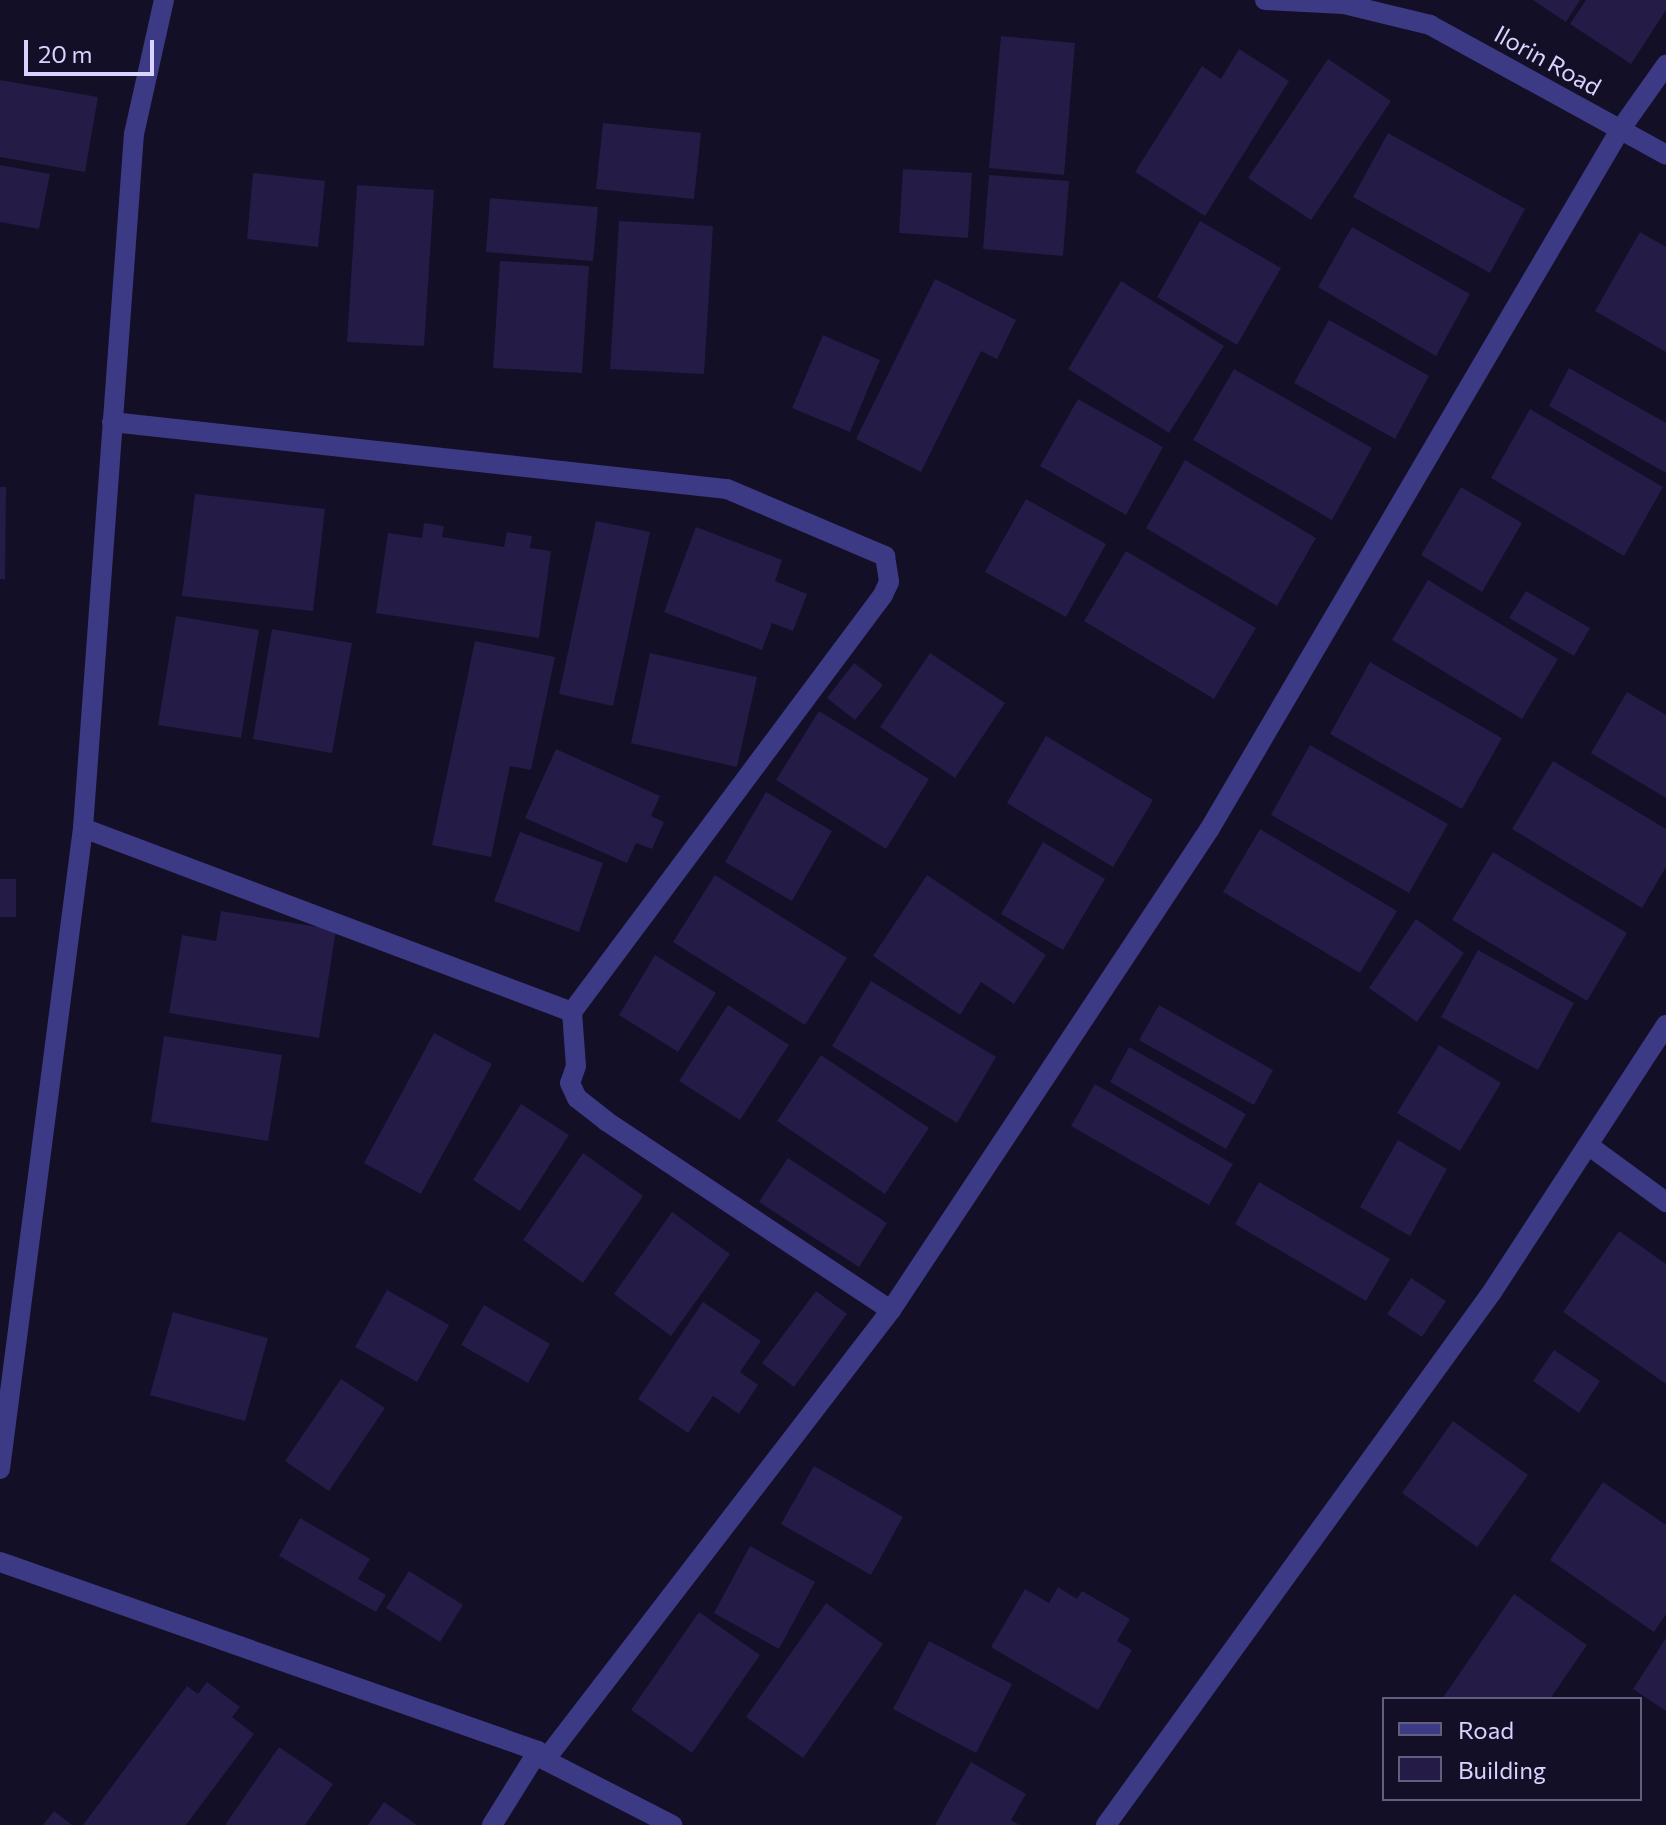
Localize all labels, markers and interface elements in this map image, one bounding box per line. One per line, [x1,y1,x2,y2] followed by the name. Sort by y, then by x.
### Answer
[1490,19,1606,101] street label: Ilorin Road
[28,24,158,74] scale bar
[38,39,92,68] text: 20 m
[1382,1697,1642,1801] legend
[1458,1715,1514,1744] text: Road
[1458,1755,1546,1784] text: Building

